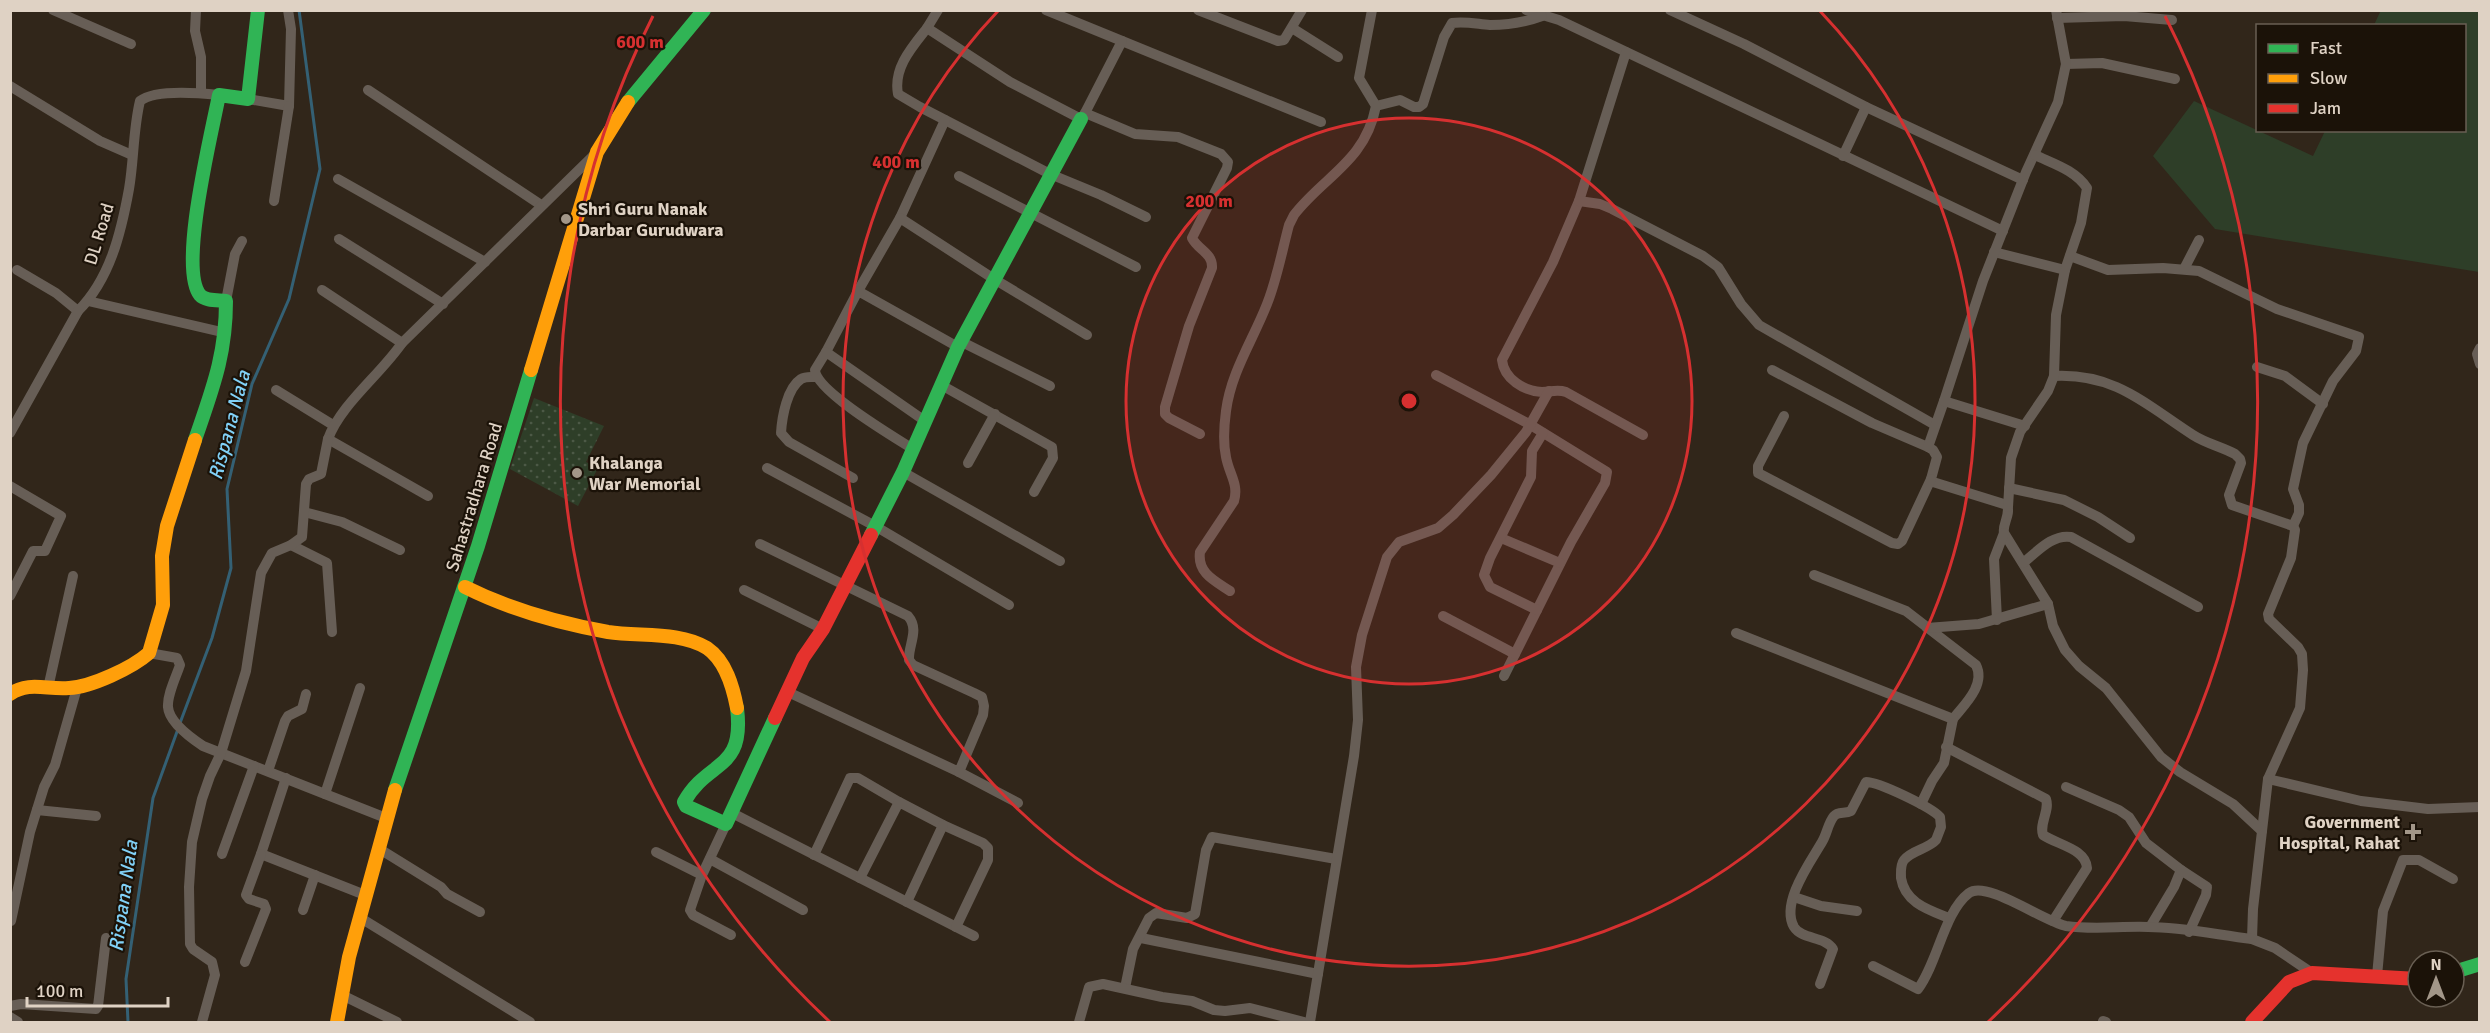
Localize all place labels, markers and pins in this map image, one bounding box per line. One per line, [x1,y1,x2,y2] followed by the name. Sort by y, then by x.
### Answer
[578,198,724,241] place label: Shri Guru Nanak Darbar Gurudwara
[559,212,573,226] marker: Shri Guru Nanak Darbar Gurudwara
[1399,391,1419,411] centre of rings
[589,452,701,495] place label: Khalanga War Memorial
[570,466,584,480] marker: Khalanga War Memorial
[2279,811,2400,854] place label: Government Hospital, Rahat
[2404,823,2422,841] marker: Government Hospital, Rahat

